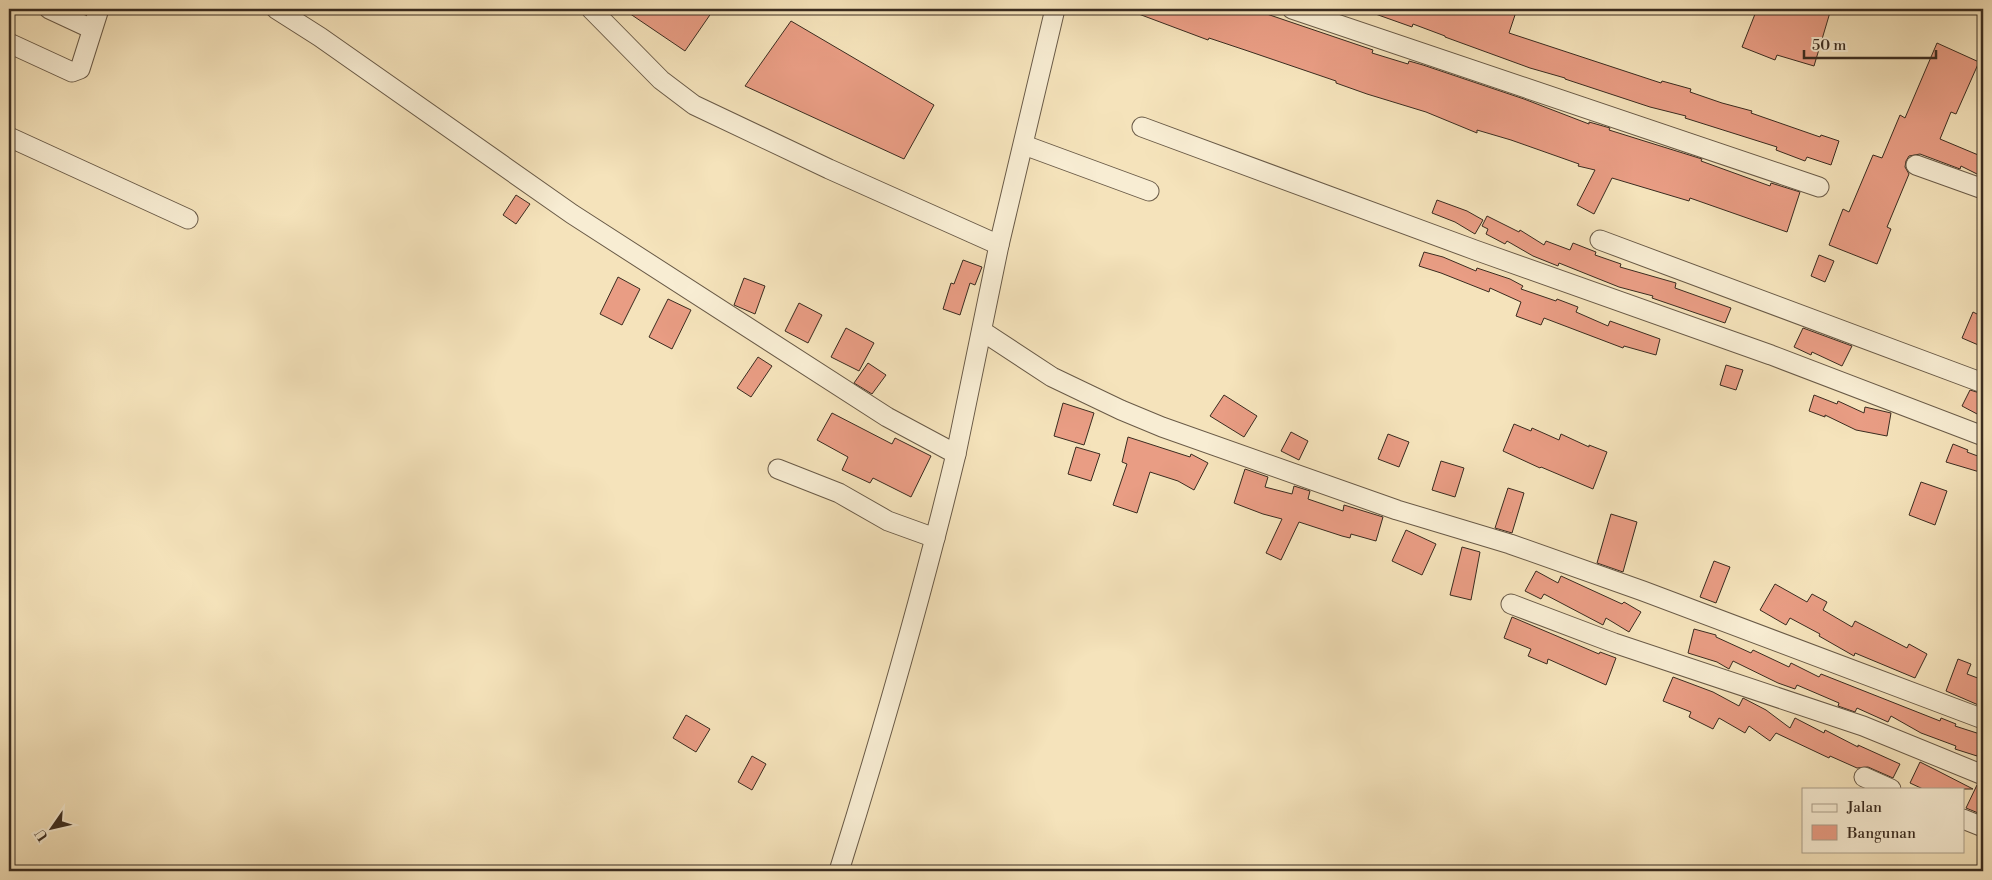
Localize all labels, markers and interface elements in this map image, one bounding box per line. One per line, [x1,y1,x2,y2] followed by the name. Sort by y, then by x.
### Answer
[1804,28,1937,60] scale bar
[1812,36,1846,55] text: 50 m
[1802,788,1964,852] legend
[1846,798,1882,817] text: Jalan
[28,802,78,852] north arrow
[1846,824,1916,843] text: Bangunan
[31,825,53,844] text: U

